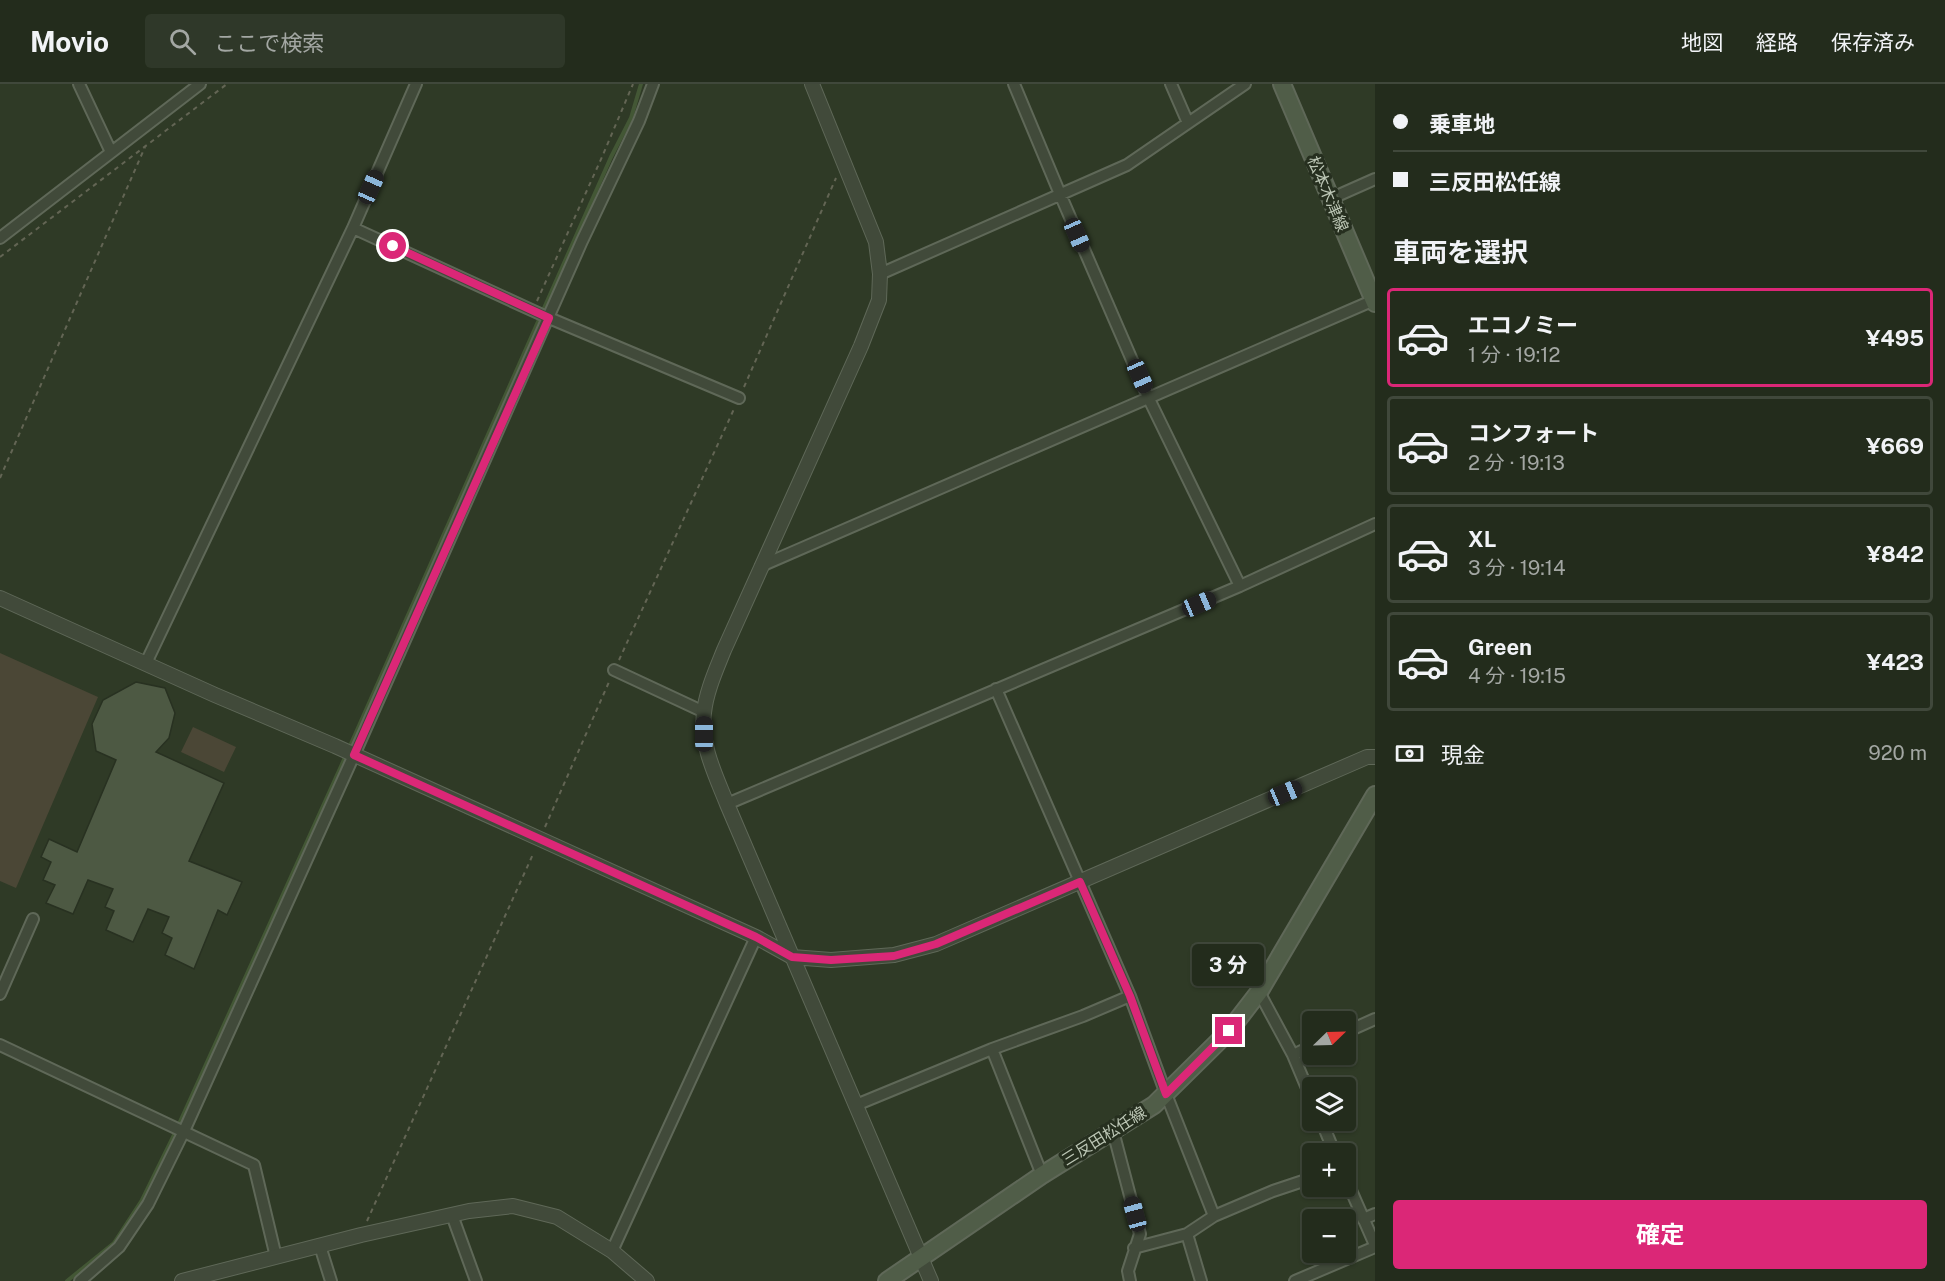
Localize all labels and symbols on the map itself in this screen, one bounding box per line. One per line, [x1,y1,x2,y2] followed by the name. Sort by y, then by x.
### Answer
[1304,153,1352,235] street label: 松本木津線
[355,167,387,207] car
[1061,215,1093,255] car
[379,232,406,259] route start
[1124,356,1156,396] car
[1179,589,1219,619] car
[695,716,713,752] car
[1265,778,1305,808] car
[1193,944,1265,986] callout: 3 分
[1302,1011,1356,1065] north arrow
[1215,1017,1242,1044] route end
[1058,1103,1150,1169] street label: 三反田松任線
[1122,1194,1148,1234] car

